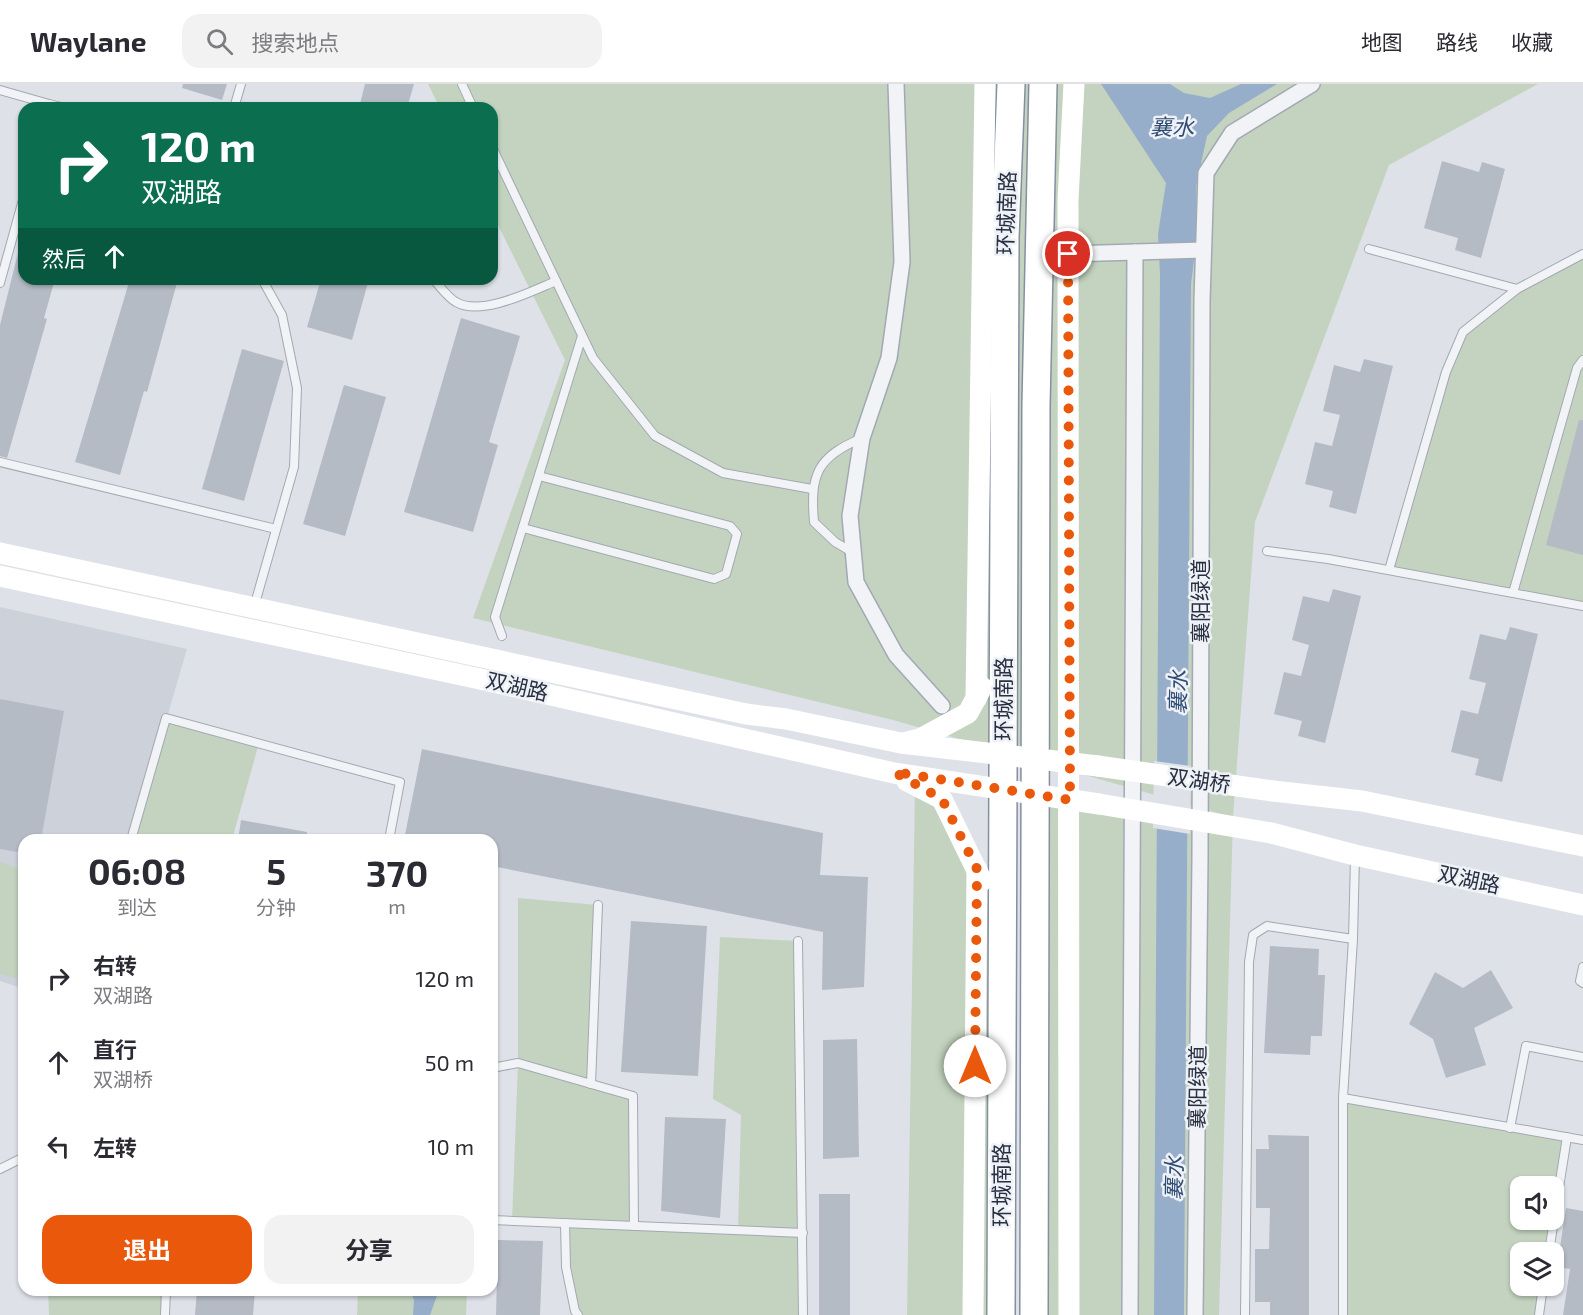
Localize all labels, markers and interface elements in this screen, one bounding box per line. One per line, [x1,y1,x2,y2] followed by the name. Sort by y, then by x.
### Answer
[182,14,602,68] search box
[30,24,146,58] text: Waylane
[203,25,236,58] icon: search
[251,29,339,55] text: 搜索地点
[1361,29,1403,54] text: 地图
[1436,29,1478,54] text: 路线
[1511,29,1553,54] text: 收藏
[1150,113,1195,139] water label: 襄水
[141,120,256,170] text: 120 m
[42,126,120,204] icon: right
[992,171,1019,255] street label: 环城南路
[141,175,222,207] text: 双湖路
[1042,228,1093,279] pin
[1051,237,1084,270] icon: arrive
[98,240,131,273] icon: ahead
[42,245,86,271] text: 然后
[1187,559,1212,643] street label: 襄阳绿道
[990,657,1015,741] street label: 环城南路
[484,666,551,705] street label: 双湖路
[1164,669,1190,714] water label: 襄水
[1166,763,1232,796] street label: 双湖桥
[88,849,186,892] text: 06:08
[266,849,286,892] text: 5
[366,851,428,894] text: 370
[1436,860,1503,897] street label: 双湖路
[388,894,406,918] text: m
[117,895,157,919] text: 到达
[256,895,296,919] text: 分钟
[93,952,137,978] text: 右转
[42,962,75,995] icon: right
[415,965,474,991] text: 120 m
[93,983,153,1007] text: 双湖路
[943,1034,1007,1098] position arrow
[93,1036,137,1062] text: 直行
[1183,1045,1210,1129] street label: 襄阳绿道
[42,1046,75,1079] icon: ahead
[425,1049,474,1075] text: 50 m
[93,1067,153,1091] text: 双湖桥
[42,1130,75,1163] icon: left
[428,1133,474,1159] text: 10 m
[93,1134,137,1160] text: 左转
[988,1143,1013,1227] street label: 环城南路
[1160,1155,1186,1200] water label: 襄水
[1510,1176,1564,1296] map controls
[1510,1176,1564,1230] button: sound
[42,1215,252,1284] button: 退出
[264,1215,474,1284] button: 分享
[1510,1242,1564,1296] button: layers

